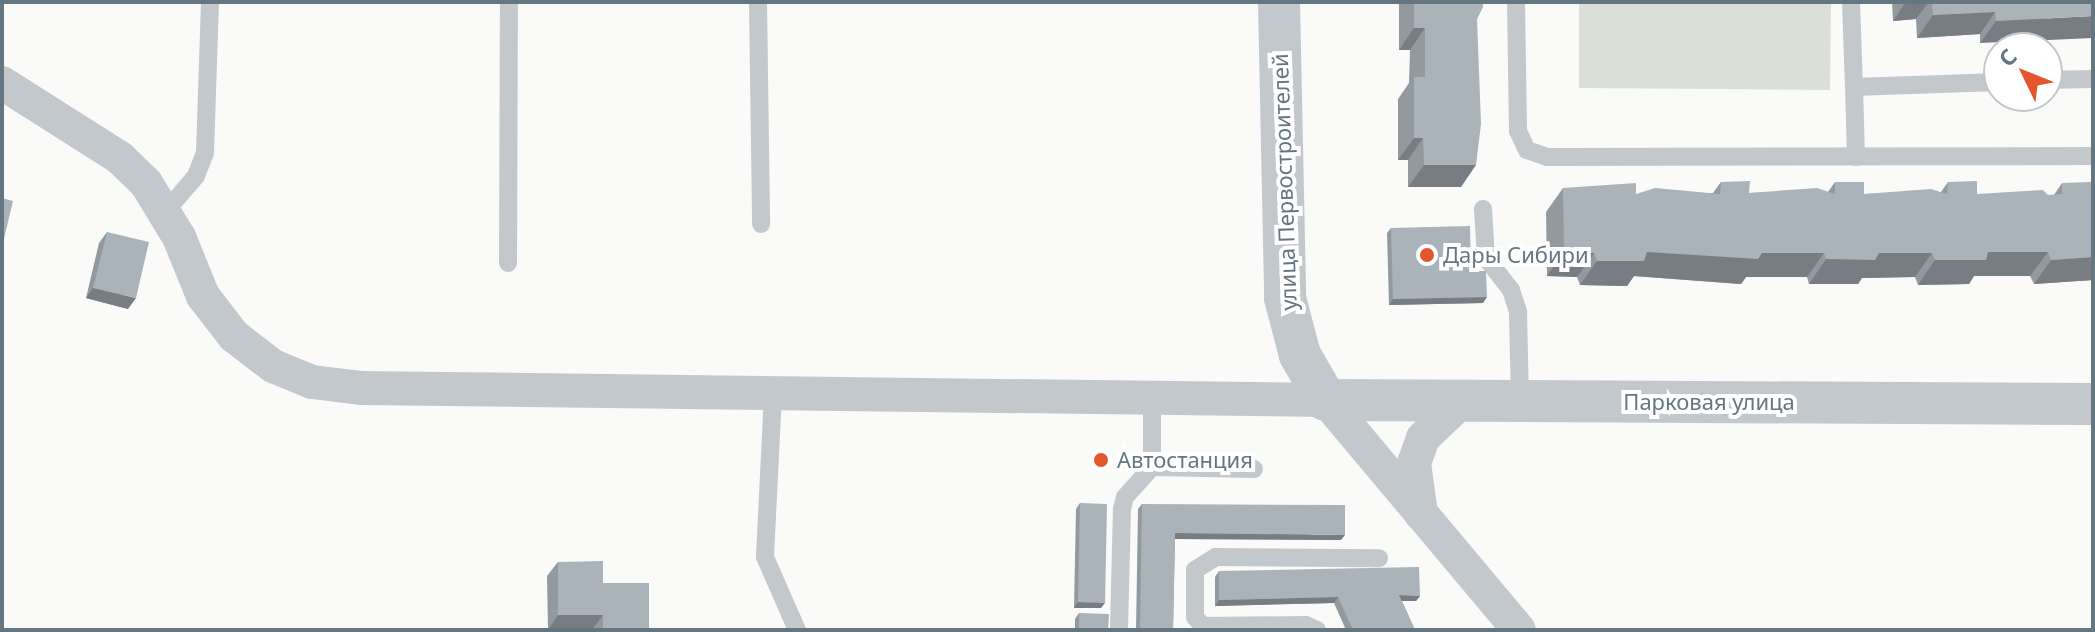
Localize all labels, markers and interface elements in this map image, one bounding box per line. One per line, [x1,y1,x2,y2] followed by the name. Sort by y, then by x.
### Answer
[1983,32,2063,112] north arrow
[1991,42,2023,72] text: С
[1266,53,1302,311] street label: улица Первостроителей
[1443,242,1589,268] place label: Дары Сибири
[1418,246,1436,264] marker: Дары Сибири
[1623,389,1795,415] street label: Парковая улица
[1117,447,1253,473] place label: Автостанция
[1092,451,1110,469] marker: Автостанция

